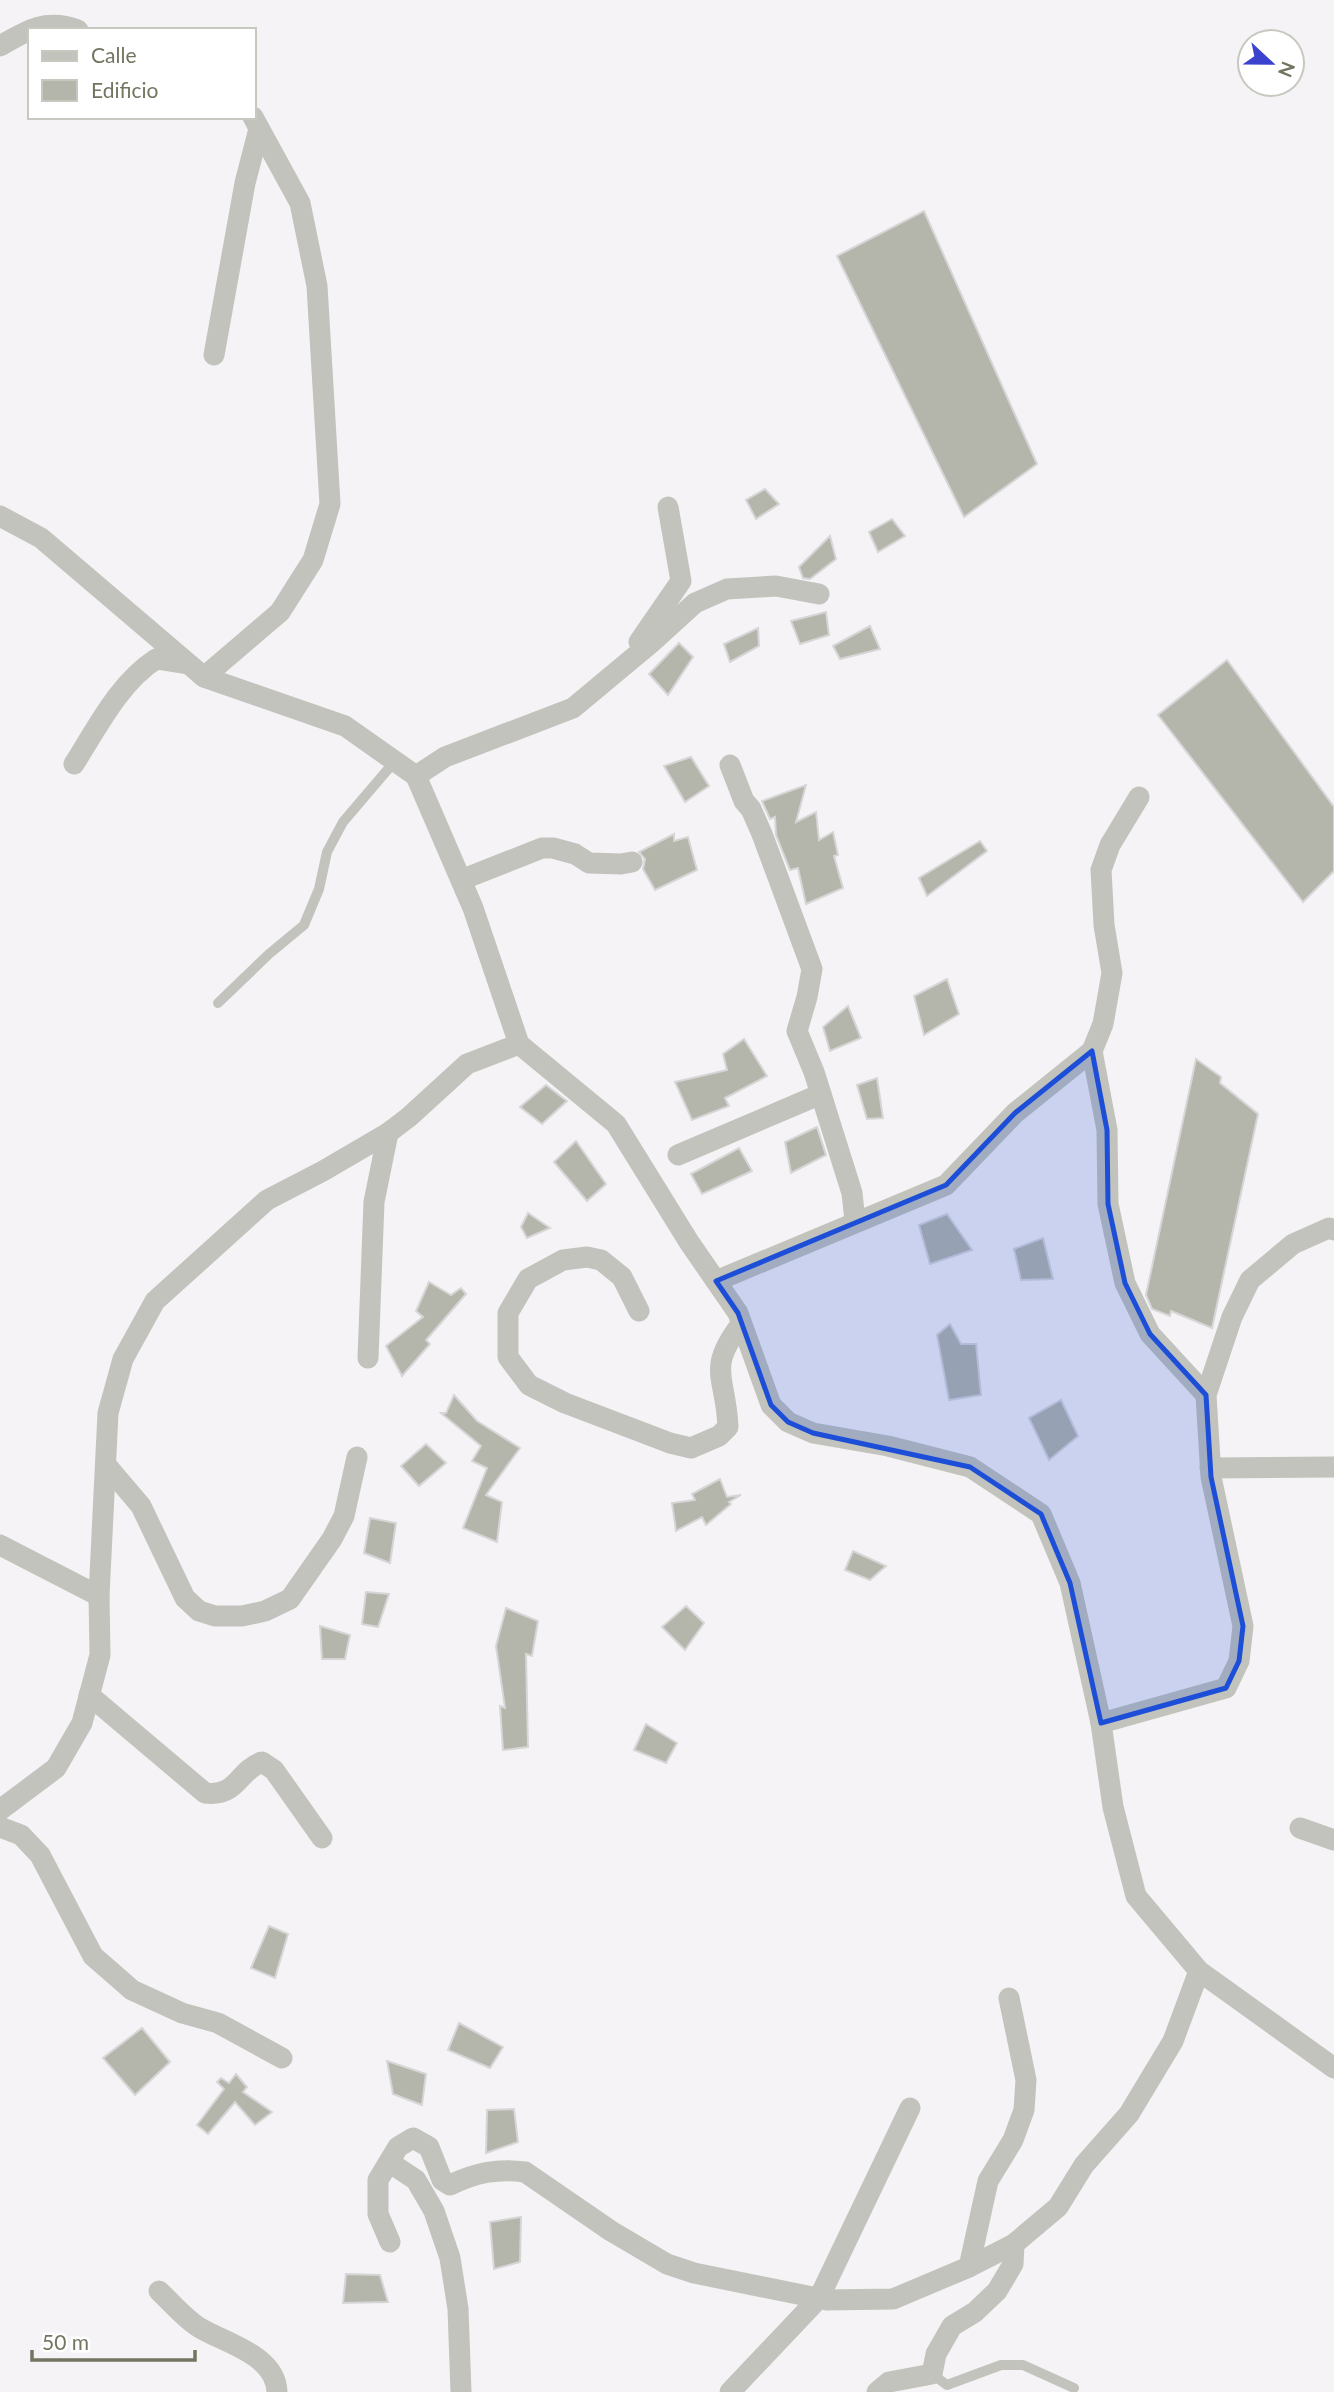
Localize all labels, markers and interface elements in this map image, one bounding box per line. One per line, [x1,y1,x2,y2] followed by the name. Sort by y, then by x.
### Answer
[28,28,256,119] legend
[1236,28,1306,98] north arrow
[91,42,136,67] text: Calle
[1274,58,1301,81] text: N
[91,77,159,102] text: Edificio
[32,2318,194,2362] scale bar
[42,2329,89,2354] text: 50 m

